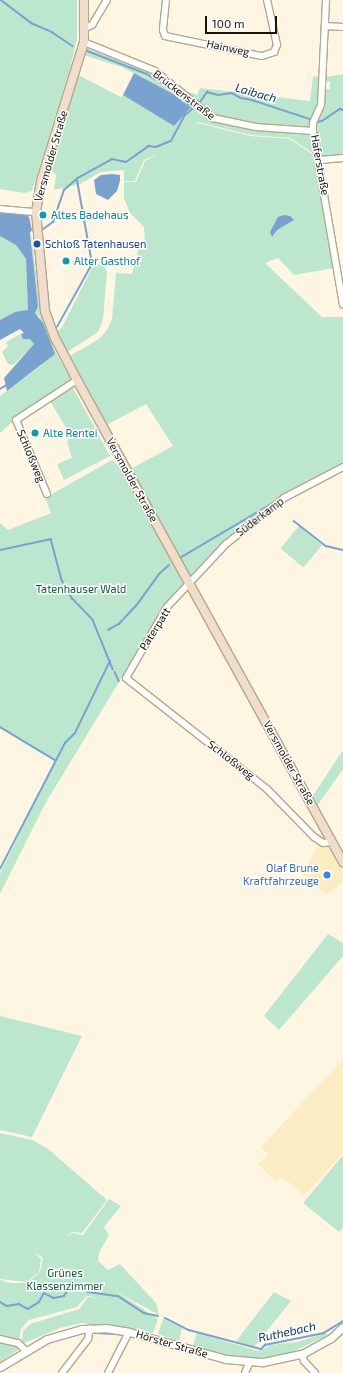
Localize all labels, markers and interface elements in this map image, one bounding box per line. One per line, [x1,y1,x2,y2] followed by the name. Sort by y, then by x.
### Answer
[207,8,279,34] scale bar
[212,16,244,30] text: 100 m
[205,37,251,59] street label: Hainweg
[150,67,218,123] street label: Brückenstraße
[234,80,278,106] water label: Laibach
[32,109,70,203] street label: Versmolder Straße
[308,134,332,196] street label: Haferstraße
[51,208,129,222] place label: Altes Badehaus
[38,210,48,220] marker: Altes Badehaus
[45,237,147,251] place label: Schloß Tatenhausen
[32,239,42,249] marker: Schloß Tatenhausen
[74,254,141,268] place label: Alter Gasthof
[61,256,71,266] marker: Alter Gasthof
[43,426,97,440] place label: Alte Rentei
[14,428,48,484] street label: Schloßweg
[30,428,40,438] marker: Alte Rentei
[103,435,161,525] street label: Versmolder Straße
[233,495,287,539] street label: Süderkamp
[36,582,126,596] park label: Tatenhauser Wald
[137,605,173,653] street label: Paterpatt
[260,718,318,808] street label: Versmolder Straße
[205,738,257,782] street label: Schloßweg
[243,862,319,888] place label: Olaf Brune Kraftfahrzeuge
[322,870,332,880] marker: Olaf Brune Kraftfahrzeuge
[26,1267,104,1293] park label: Grünes Klassenzimmer
[257,1319,317,1345] water label: Ruthebach
[134,1327,210,1361] street label: Hörster Straße

